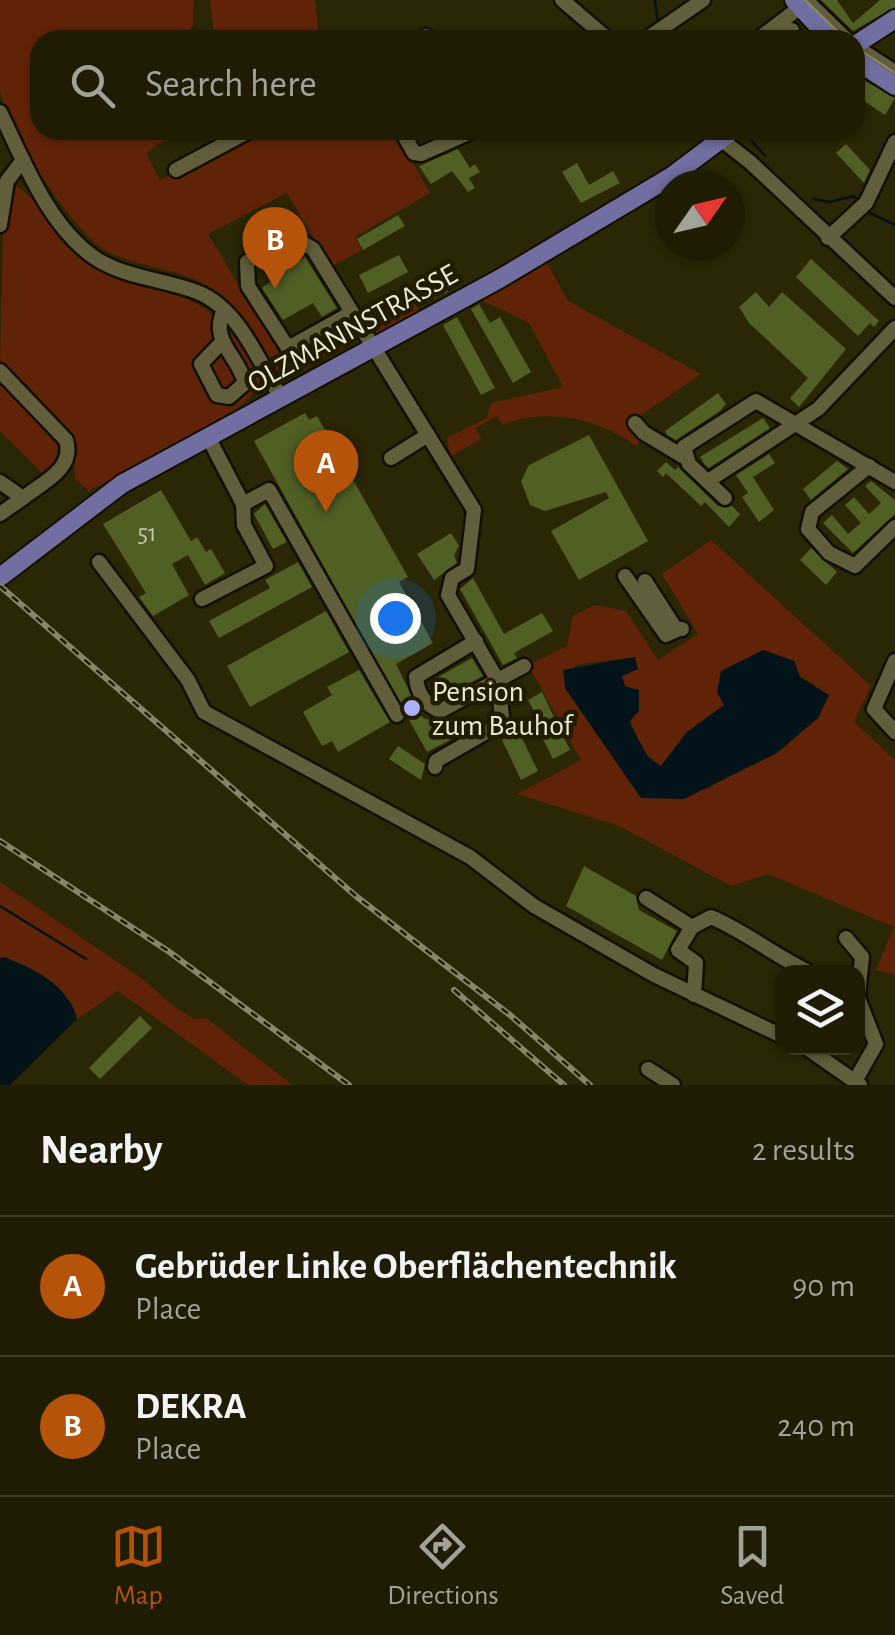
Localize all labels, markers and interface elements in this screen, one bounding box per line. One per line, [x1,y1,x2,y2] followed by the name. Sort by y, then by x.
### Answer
[30,30,865,140] search box
[65,58,120,113] icon: search
[145,66,317,104] text: Search here
[655,170,745,260] north arrow
[242,206,308,289] pin: B
[243,259,462,399] street label: OLZMANNSTRASSE
[294,430,358,512] pin: A
[137,521,157,546] house number: 51
[370,593,421,644] your location
[432,677,574,741] place label: Pension zum Bauhof
[401,697,423,719] marker: Pension zum Bauhof
[775,965,865,1055] map controls
[775,965,865,1055] button: layers
[40,1129,163,1171] text: Nearby
[752,1134,855,1166] text: 2 results
[135,1248,677,1286] text: Gebrüder Linke Oberflächentechnik
[63,1270,82,1302] text: A
[792,1270,855,1302] text: 90 m
[135,1293,201,1325] text: Place
[135,1388,246,1426] text: DEKRA
[63,1410,82,1442] text: B
[777,1410,855,1442] text: 240 m
[135,1433,201,1465] text: Place
[111,1519,166,1613] tab: Map
[387,1519,499,1613] tab: Directions
[720,1519,784,1613] tab: Saved

